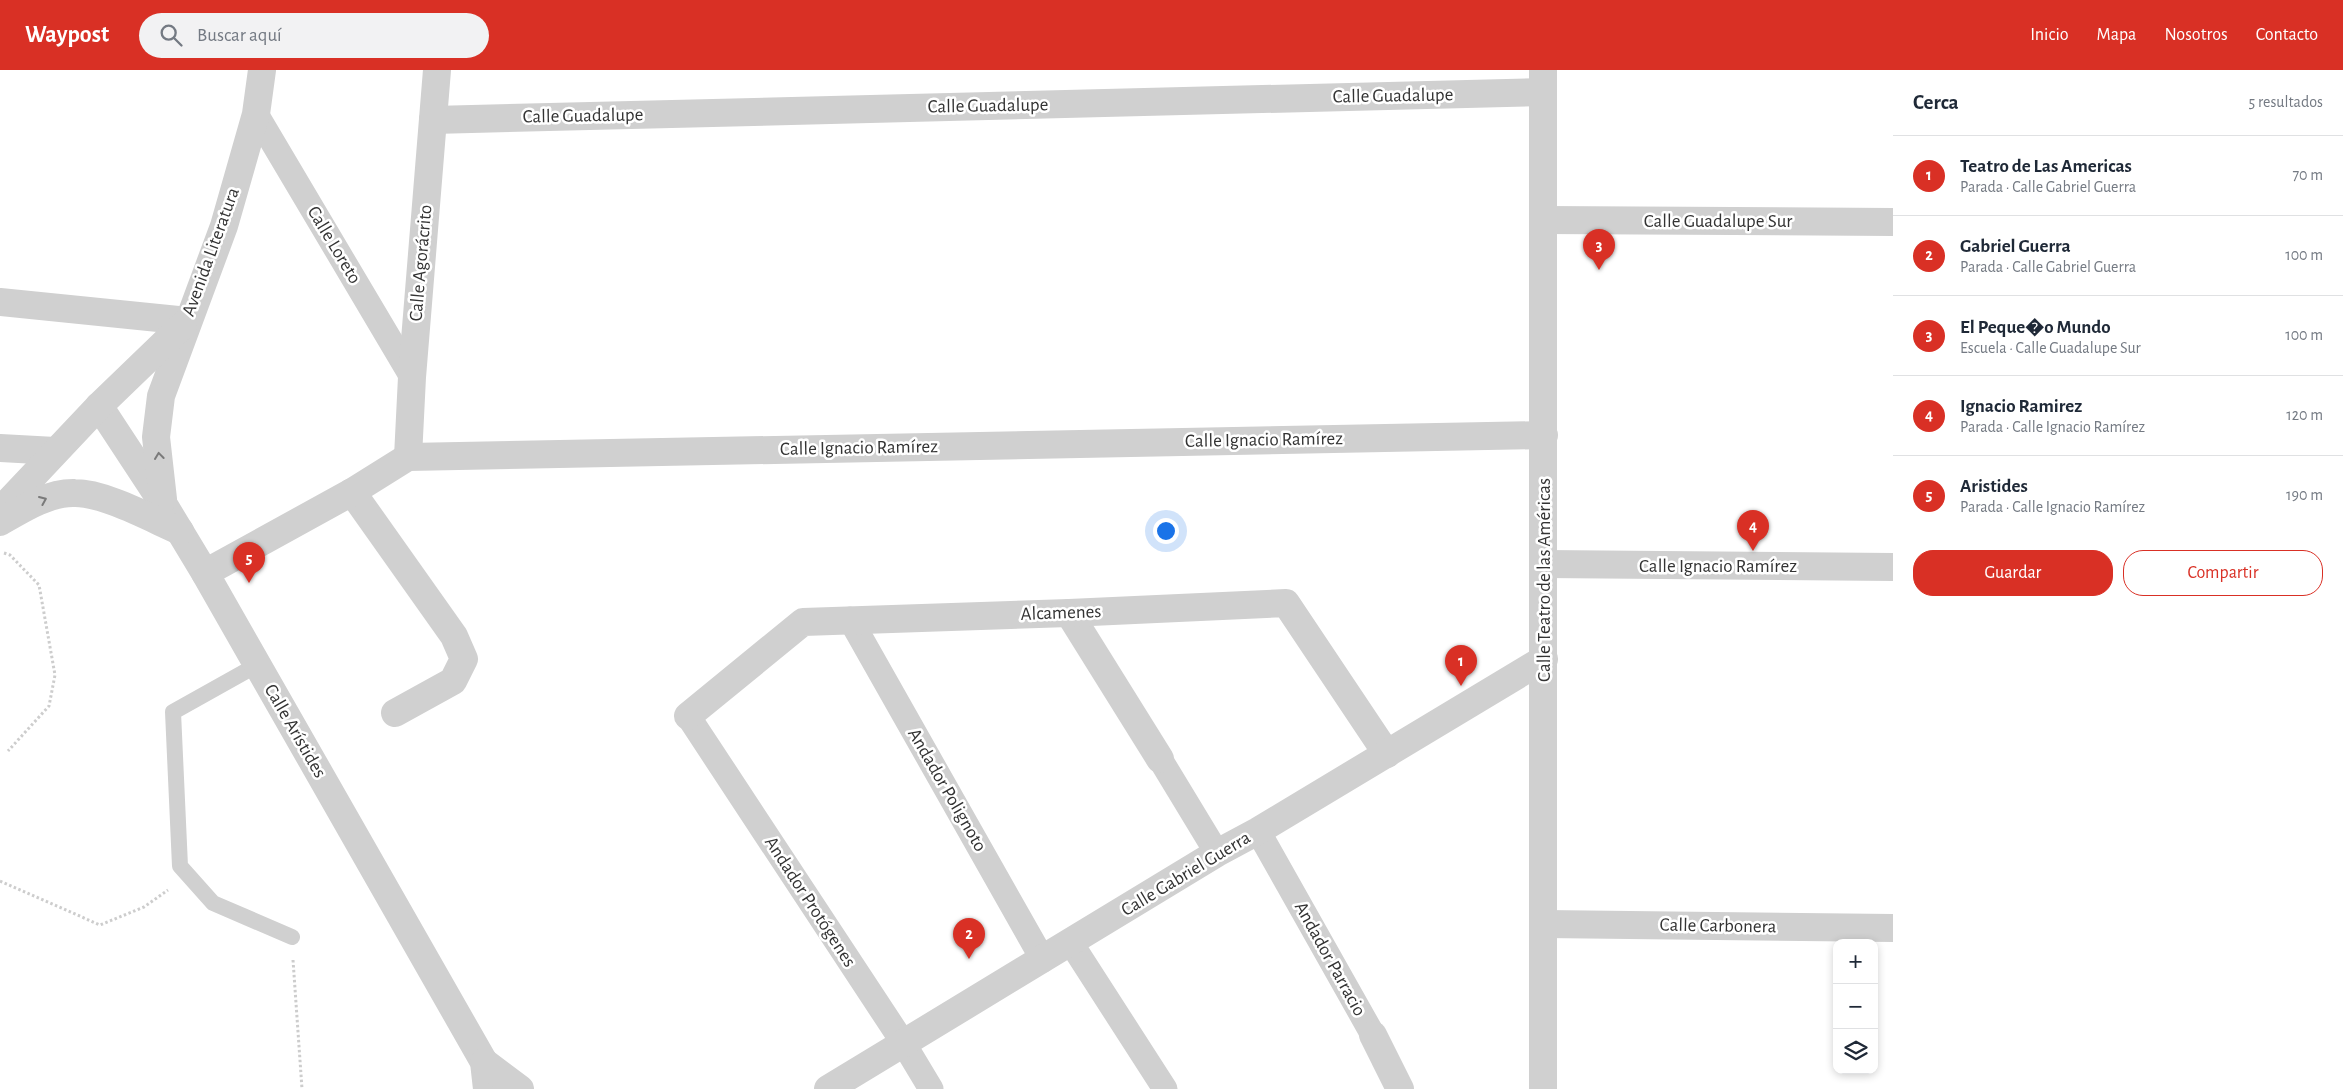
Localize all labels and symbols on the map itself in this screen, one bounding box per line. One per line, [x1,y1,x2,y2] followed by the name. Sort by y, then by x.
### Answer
[1332,85,1454,107] street label: Calle Guadalupe
[927,95,1049,117] street label: Calle Guadalupe
[522,105,644,127] street label: Calle Guadalupe
[179,185,243,319] street label: Avenida Literatura
[304,203,364,287] street label: Calle Loreto
[406,204,436,322] street label: Calle Agorácrito
[1644,212,1792,231] street label: Calle Guadalupe Sur
[1583,229,1615,270] pin: 3
[1185,429,1343,451] street label: Calle Ignacio Ramírez
[780,437,938,459] street label: Calle Ignacio Ramírez
[154,452,165,460] one-way arrow
[1535,478,1554,682] street label: Calle Teatro de las Américas
[38,496,47,507] one-way arrow
[1737,510,1769,551] pin: 4
[1153,518,1179,544] your location
[233,542,265,583] pin: 5
[1639,557,1797,576] street label: Calle Ignacio Ramírez
[1020,602,1102,624] street label: Alcamenes
[1445,645,1477,686] pin: 1
[261,681,329,781] street label: Calle Arístides
[904,725,990,855] street label: Andador Polignoto
[1118,828,1254,920] street label: Calle Gabriel Guerra
[761,833,859,971] street label: Andador Protógenes
[1291,899,1369,1019] street label: Andador Parracio
[1659,915,1777,937] street label: Calle Carbonera
[953,918,985,959] pin: 2

